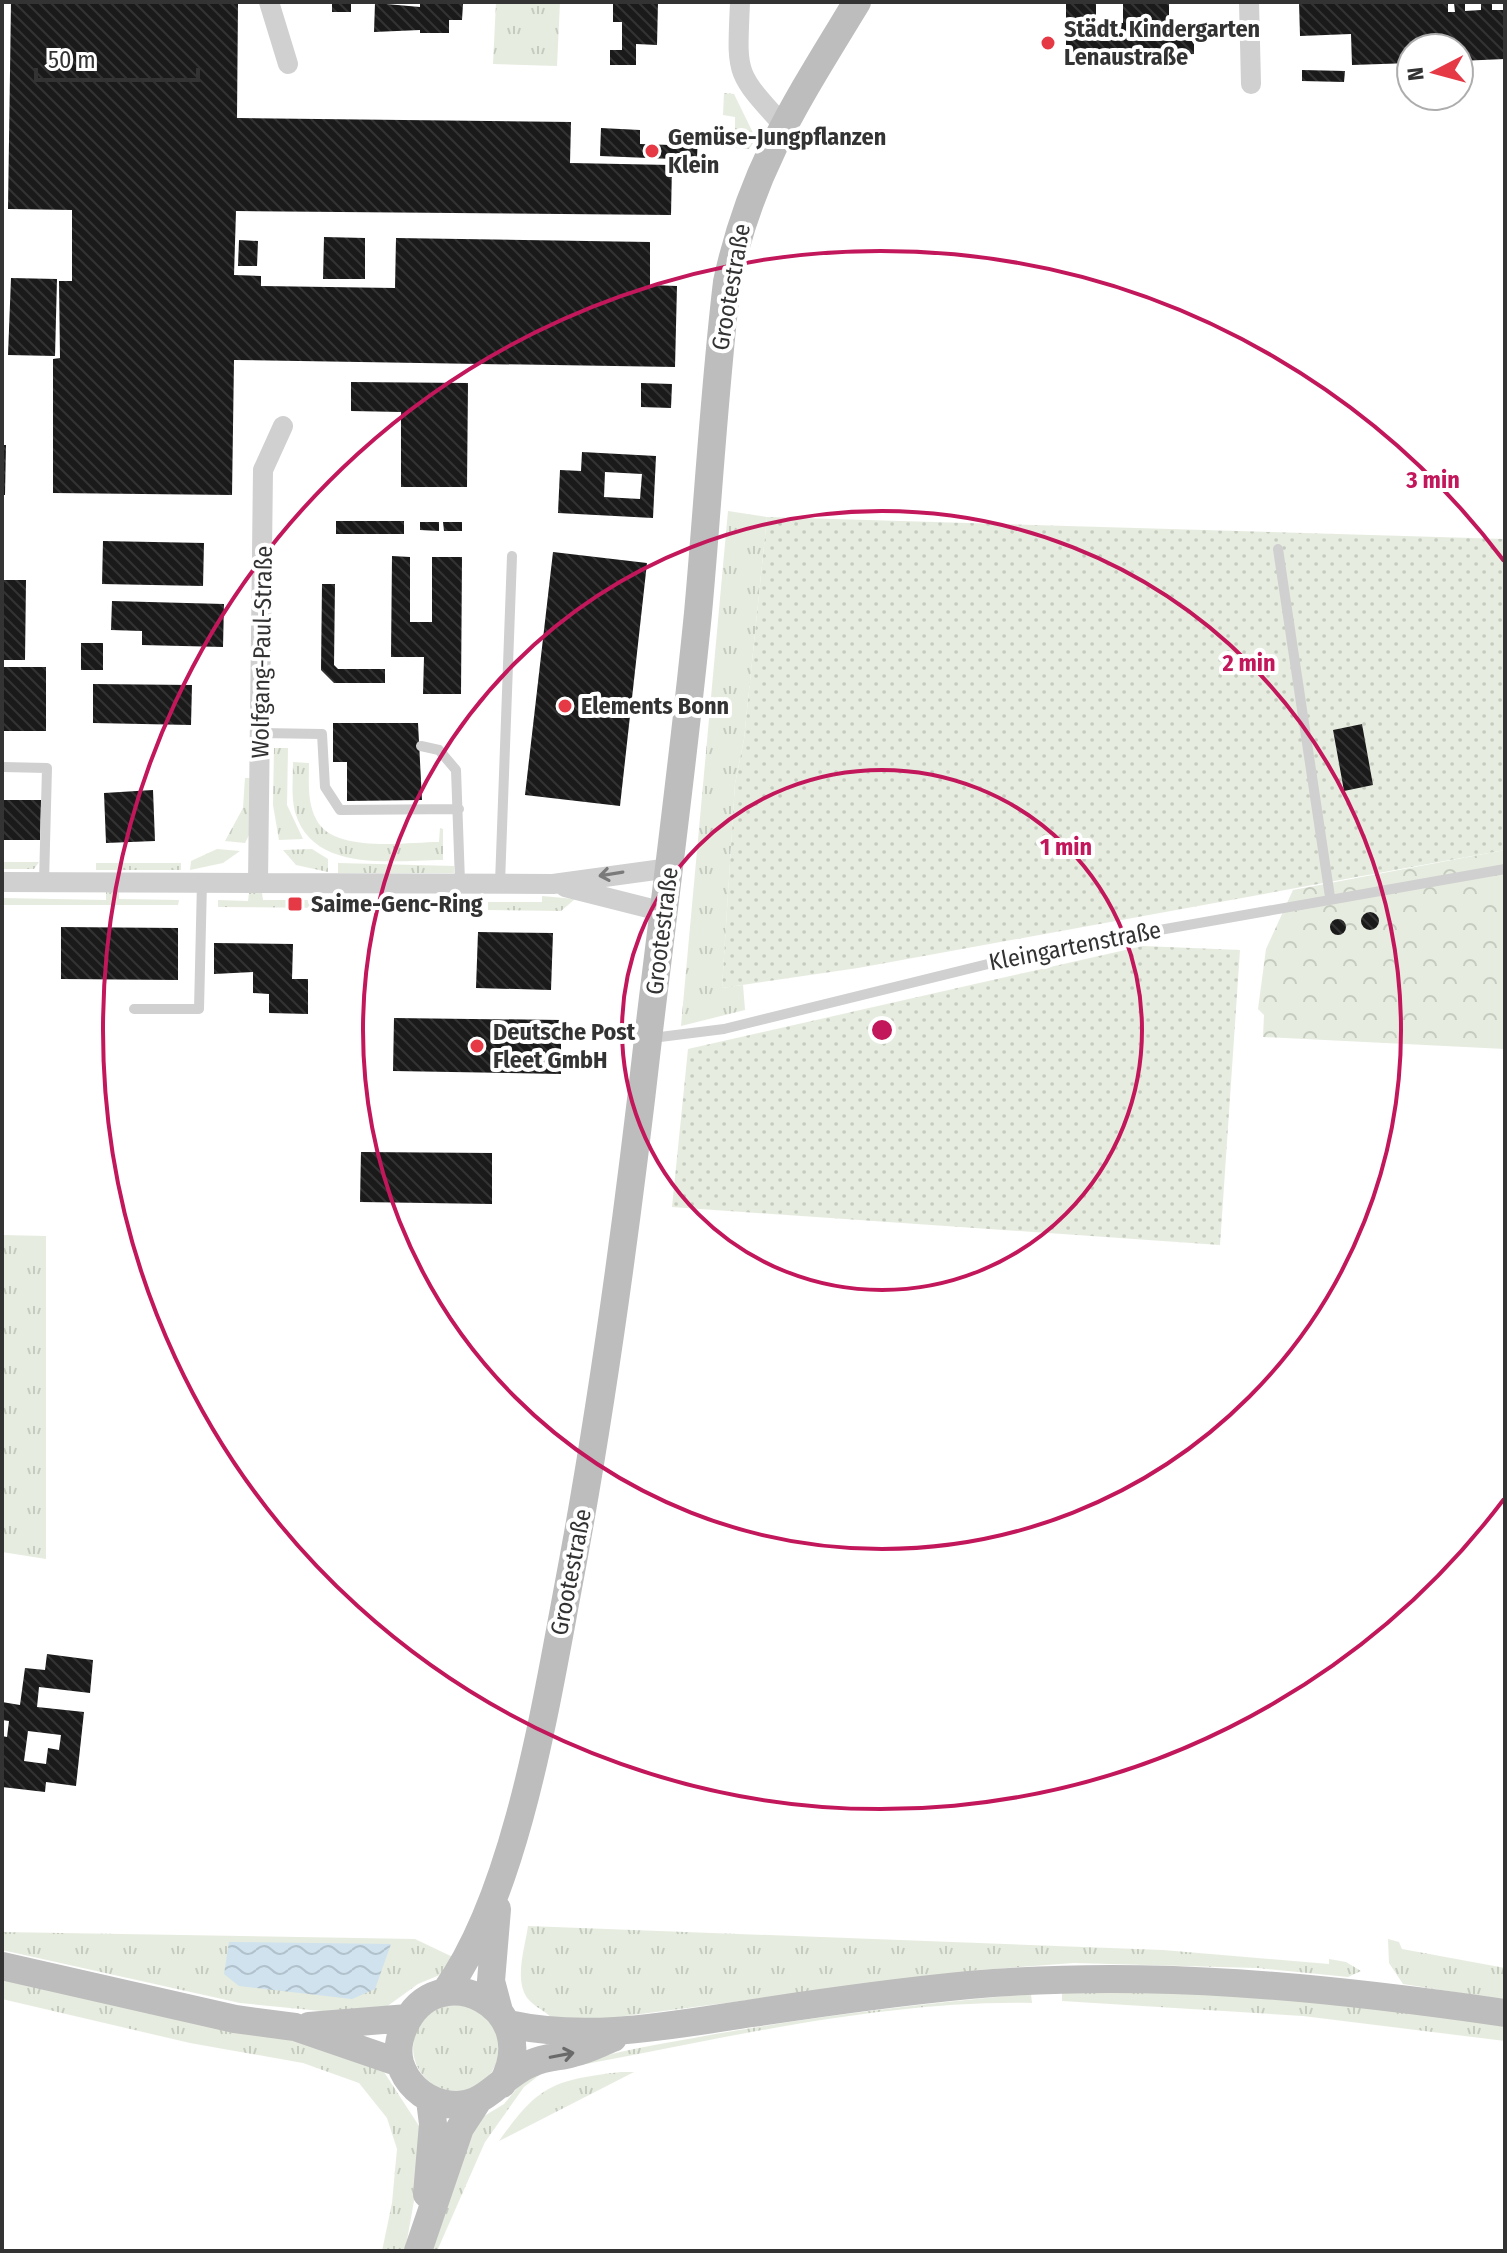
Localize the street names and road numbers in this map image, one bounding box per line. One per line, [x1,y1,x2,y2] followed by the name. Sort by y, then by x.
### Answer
[706,221,756,353] street label: Grootestraße
[246,545,278,759] street label: Wolfgang-Paul-Straße
[640,866,684,996] street label: Grootestraße
[987,916,1163,976] street label: Kleingartenstraße
[545,1506,597,1638] street label: Grootestraße

